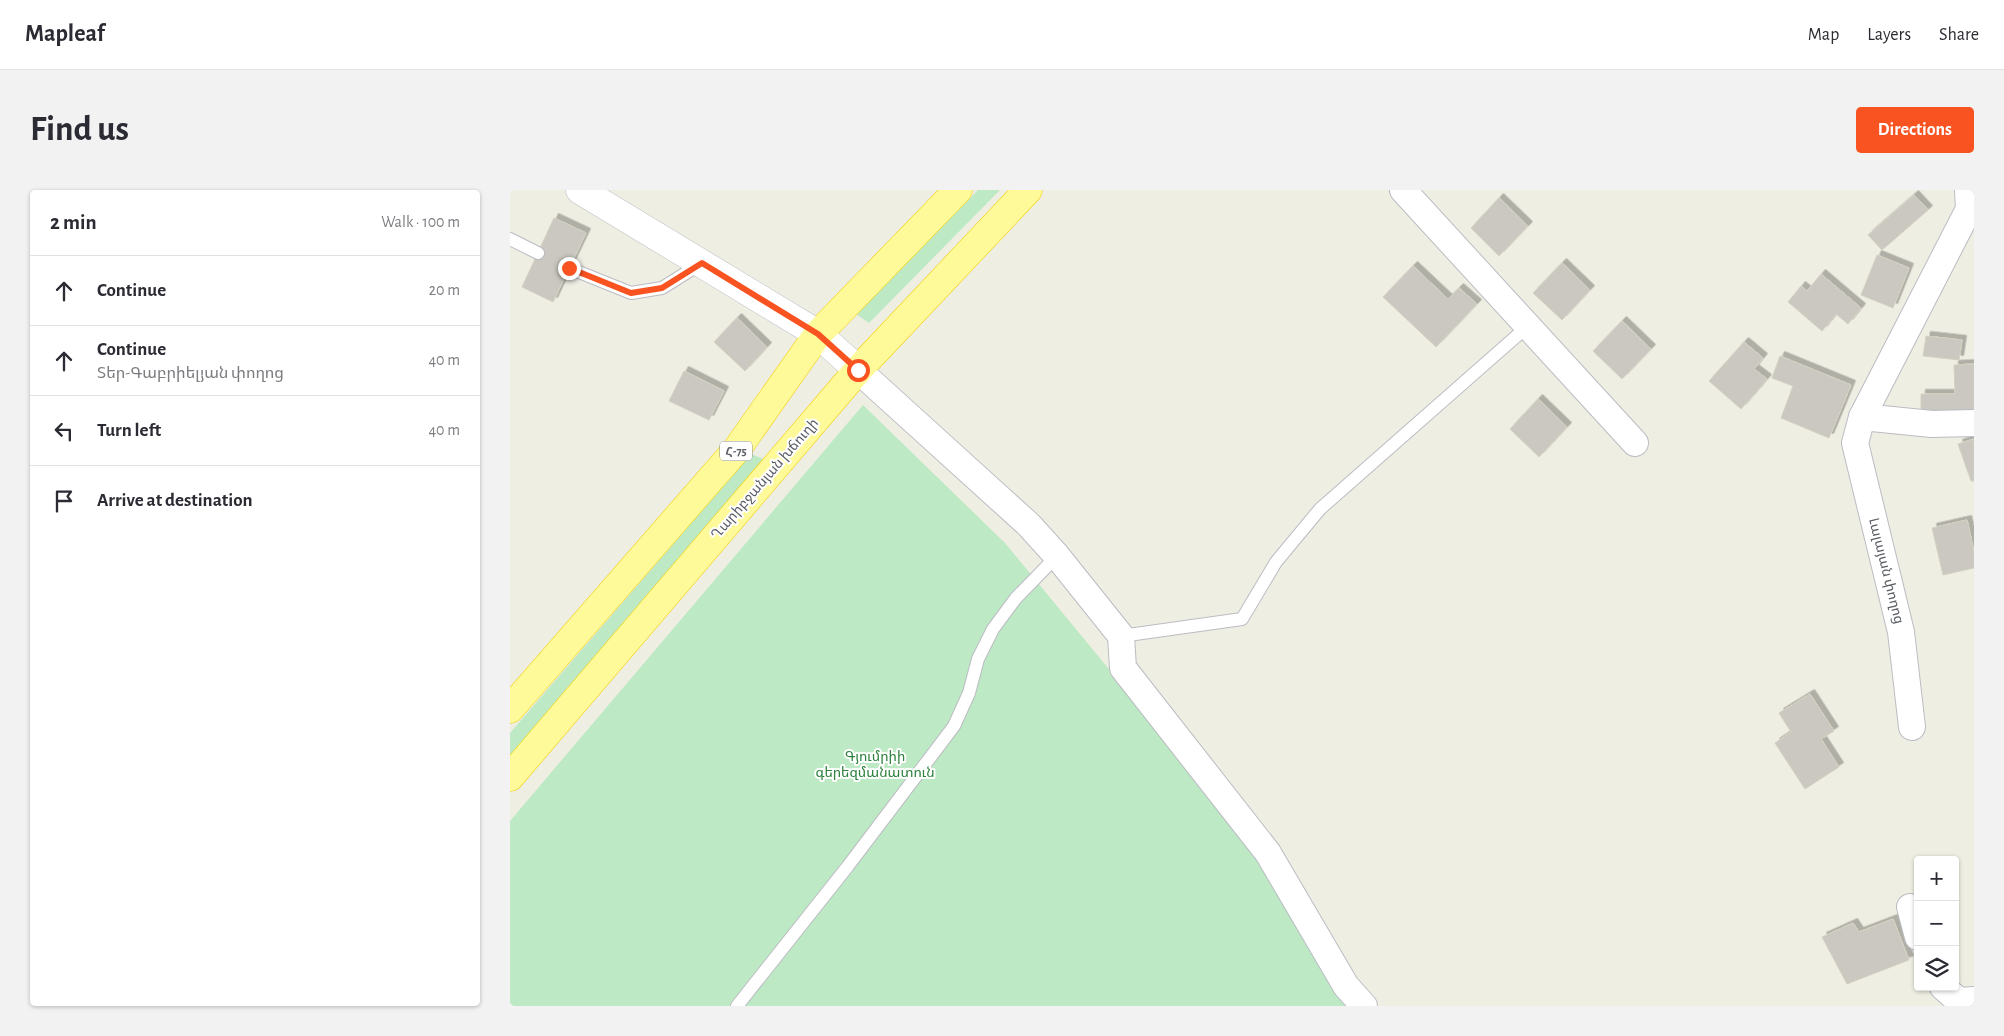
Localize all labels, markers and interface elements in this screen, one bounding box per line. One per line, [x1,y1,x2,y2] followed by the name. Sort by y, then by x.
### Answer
[25,22,105,46] text: Mapleaf
[1808,26,1839,44] text: Map
[1867,26,1911,44] text: Layers
[1939,26,1979,44] text: Share
[1856,107,1974,153] button: Directions
[30,112,129,147] text: Find us
[50,212,97,233] text: 2 min
[381,214,460,230] text: Walk · 100 m
[558,257,581,280] route end
[50,277,78,305] icon: ahead
[97,281,166,300] text: Continue
[429,282,460,298] text: 20 m
[97,340,166,359] text: Continue
[50,347,78,375] icon: ahead
[428,352,460,368] text: 40 m
[847,359,870,382] route start
[97,365,284,381] text: Տեր-Գաբրիելյան փողոց
[709,416,821,542] street label: Ղարիբջանյան խճուղի
[50,417,78,445] icon: left
[97,421,161,440] text: Turn left
[428,422,460,438] text: 40 m
[720,442,752,460] road number: Հ-75
[50,487,78,515] icon: arrive
[97,491,253,510] text: Arrive at destination
[1866,517,1906,625] street label: Լալայան փողոց
[815,750,935,780] park label: Գյումրիի գերեզմանատուն
[1914,856,1959,991] map controls
[1914,856,1959,901] button: +
[1914,901,1959,946] button: −
[1914,946,1959,991] button: layers

